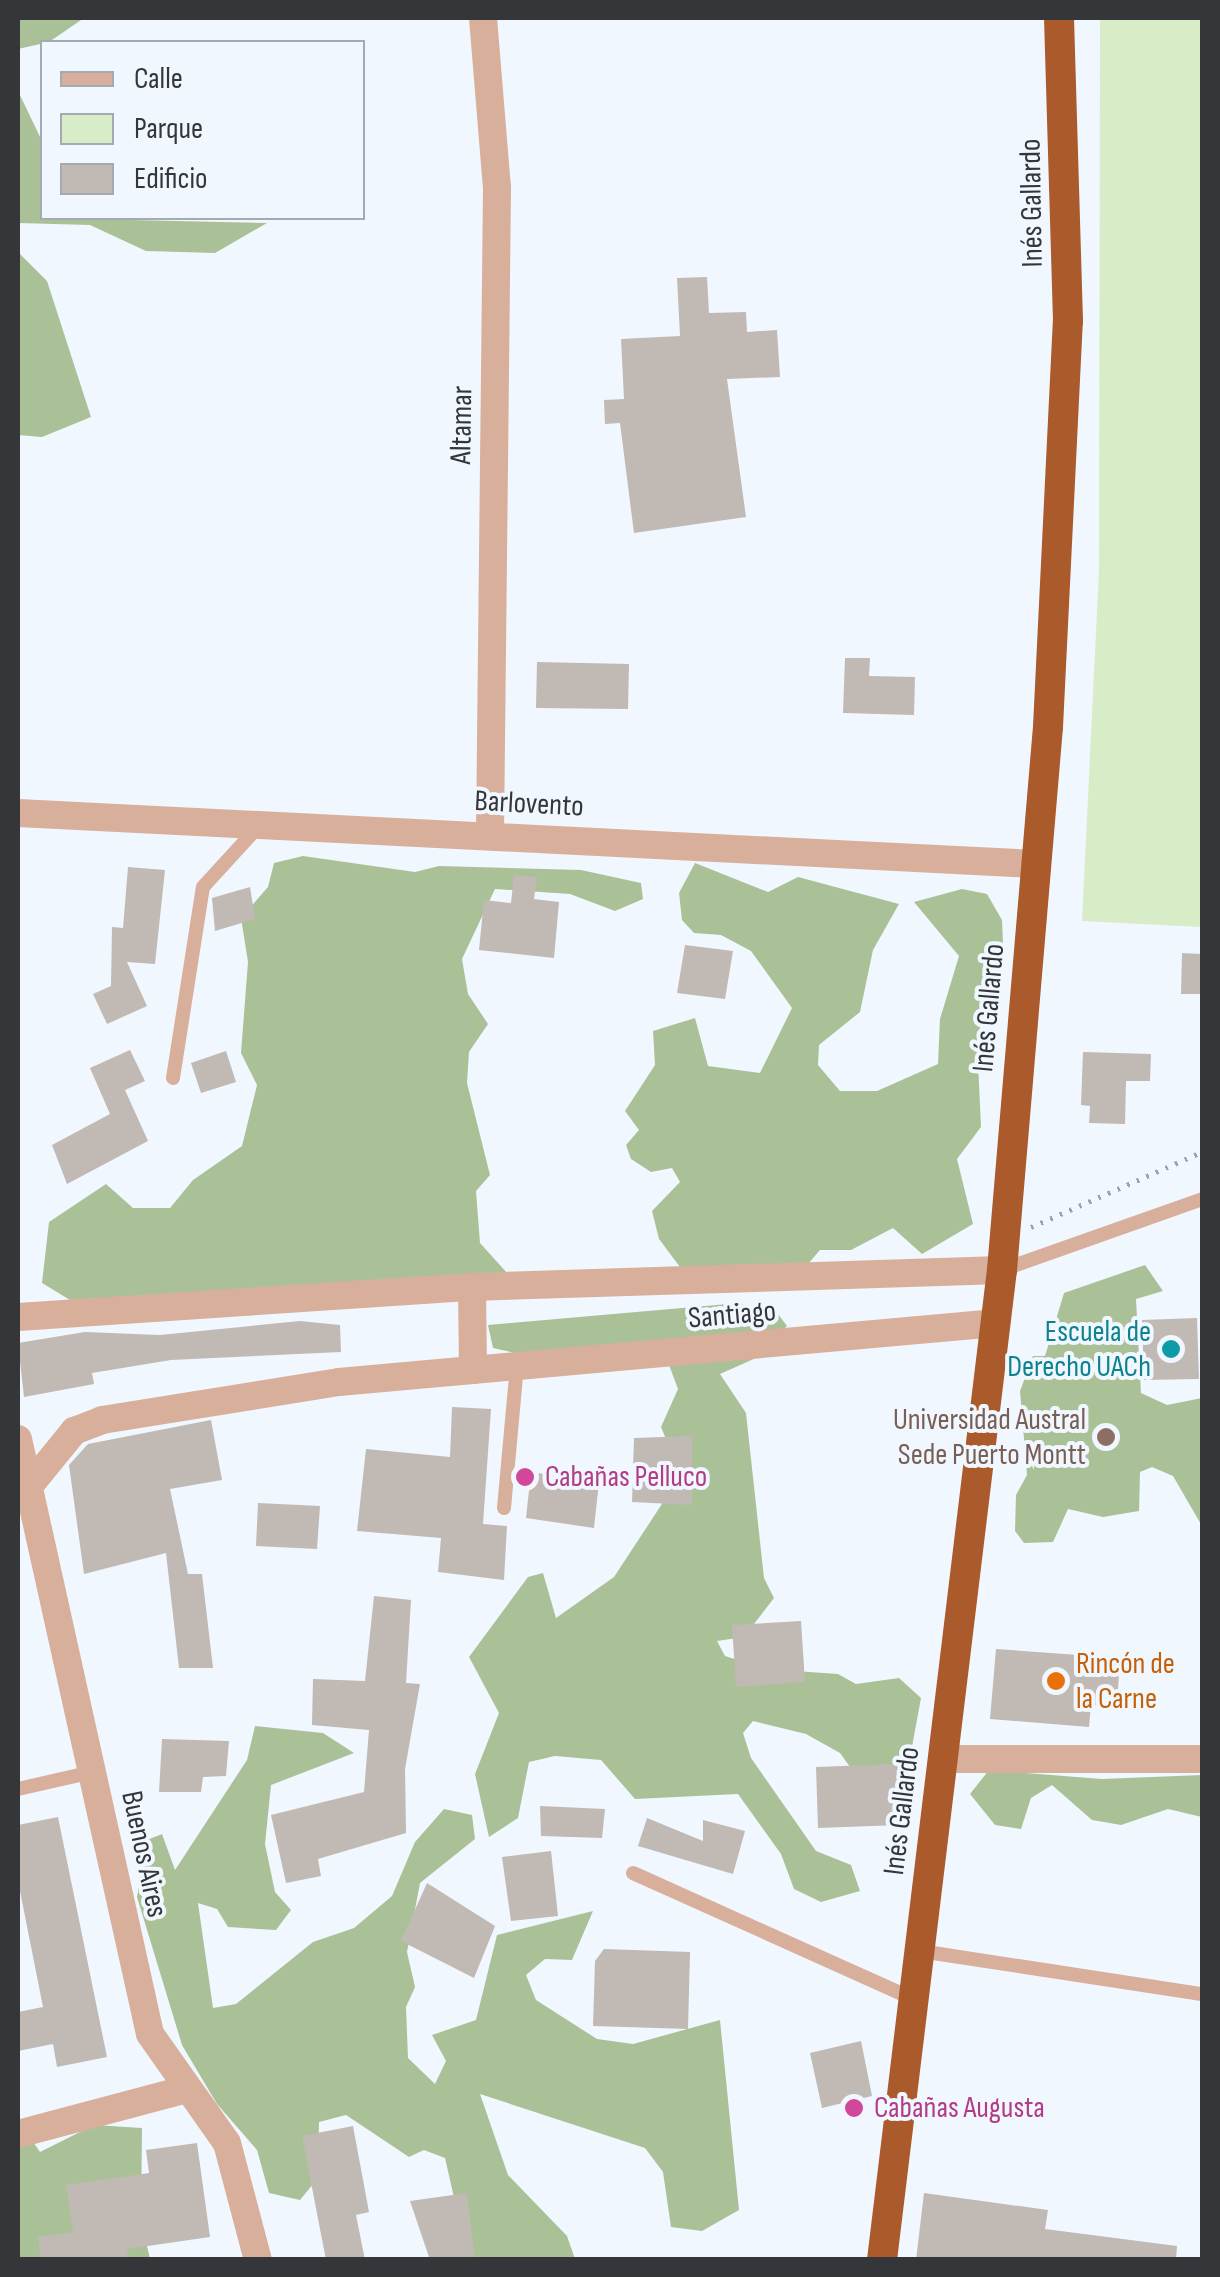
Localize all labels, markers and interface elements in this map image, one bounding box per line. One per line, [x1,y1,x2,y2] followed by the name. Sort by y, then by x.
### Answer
[40,40,365,220] legend
[134,61,183,97] text: Calle
[134,111,203,147] text: Parque
[1013,138,1051,268] street label: Inés Gallardo
[134,161,207,197] text: Edificio
[443,385,481,465] street label: Altamar
[474,783,584,825] street label: Barlovento
[965,942,1013,1074] street label: Inés Gallardo
[687,1293,777,1337] street label: Santiago
[1007,1314,1151,1384] place label: Escuela de Derecho UACh
[1160,1338,1182,1360] marker: Escuela de Derecho UACh
[893,1402,1086,1472] place label: Universidad Austral Sede Puerto Montt
[1095,1426,1117,1448] marker: Universidad Austral Sede Puerto Montt
[545,1459,707,1495] place label: Cabañas Pelluco
[514,1466,536,1488] marker: Cabañas Pelluco
[1076,1646,1175,1716] place label: Rincón de la Carne
[1045,1670,1067,1692] marker: Rincón de la Carne
[876,1745,928,1877] street label: Inés Gallardo
[113,1788,175,1920] street label: Buenos Aires
[874,2090,1045,2126] place label: Cabañas Augusta
[843,2097,865,2119] marker: Cabañas Augusta

